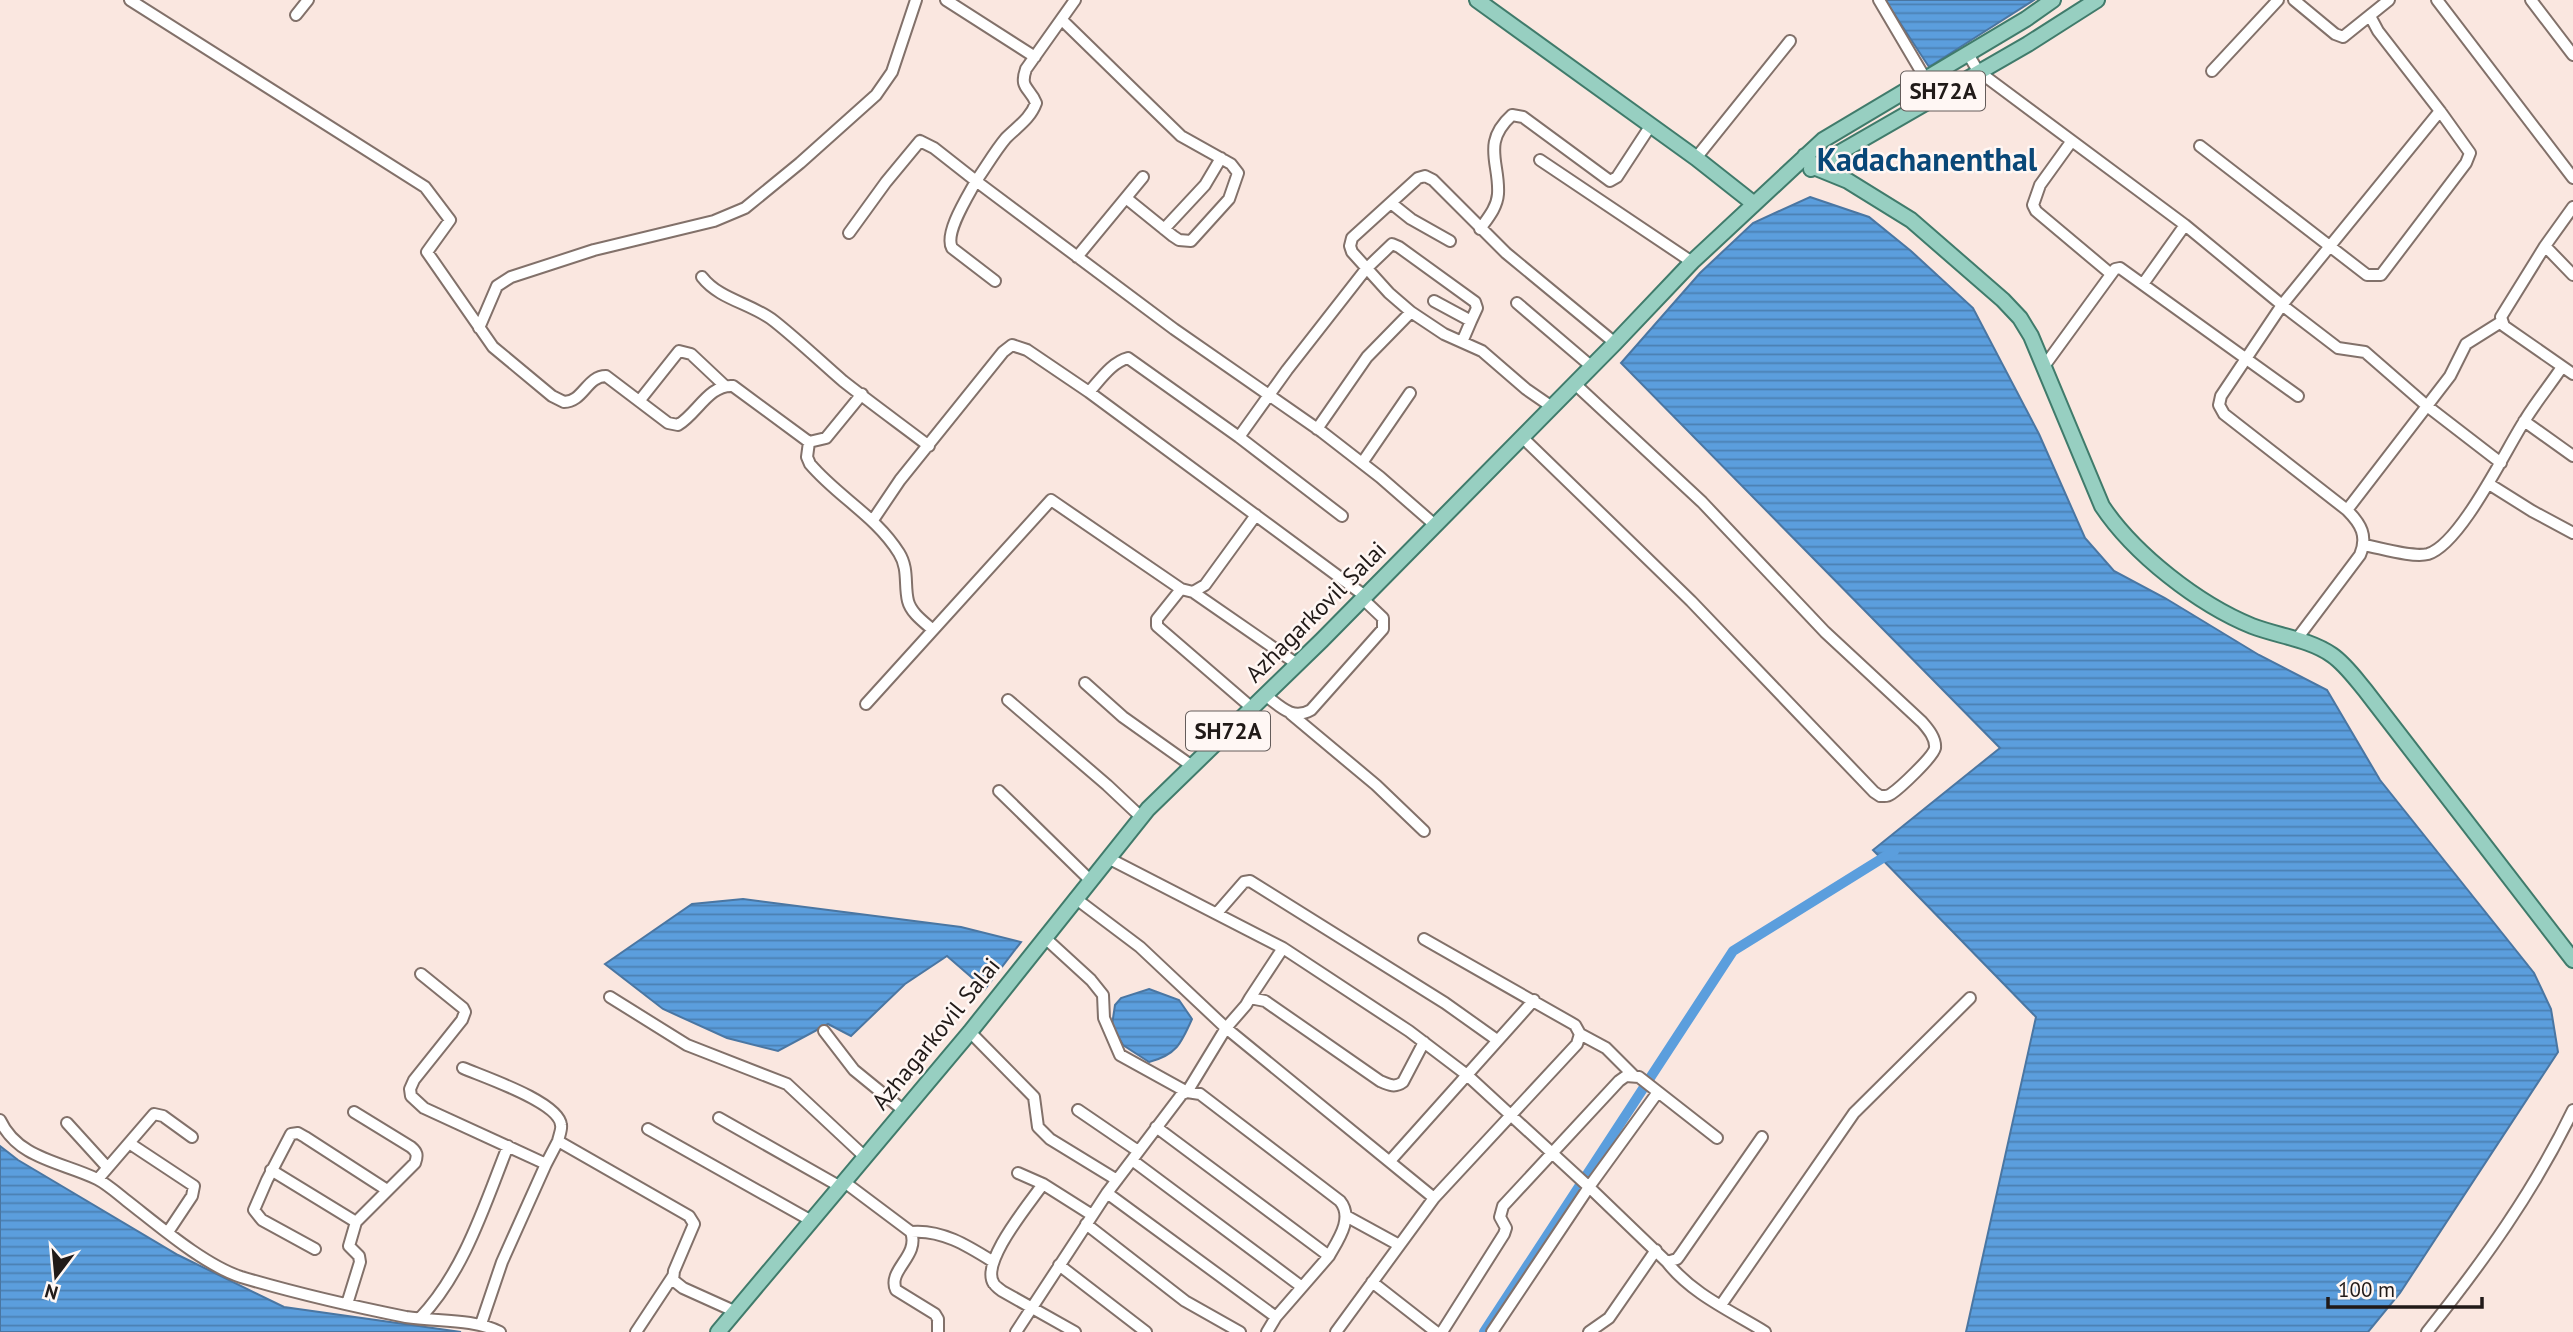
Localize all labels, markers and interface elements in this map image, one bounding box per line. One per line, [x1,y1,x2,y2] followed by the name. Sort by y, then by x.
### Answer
[1901,72,1985,110] road number: SH72A
[1817,138,2038,180] district label: Kadachanenthal
[1238,534,1393,689] street label: Azhagarkovil Salai
[1186,712,1270,750] road number: SH72A
[865,951,1007,1116] street label: Azhagarkovil Salai
[21,1241,91,1311] north arrow
[2328,1266,2482,1310] scale bar
[2338,1276,2395,1303] text: 100 m
[42,1279,61,1306] text: N

